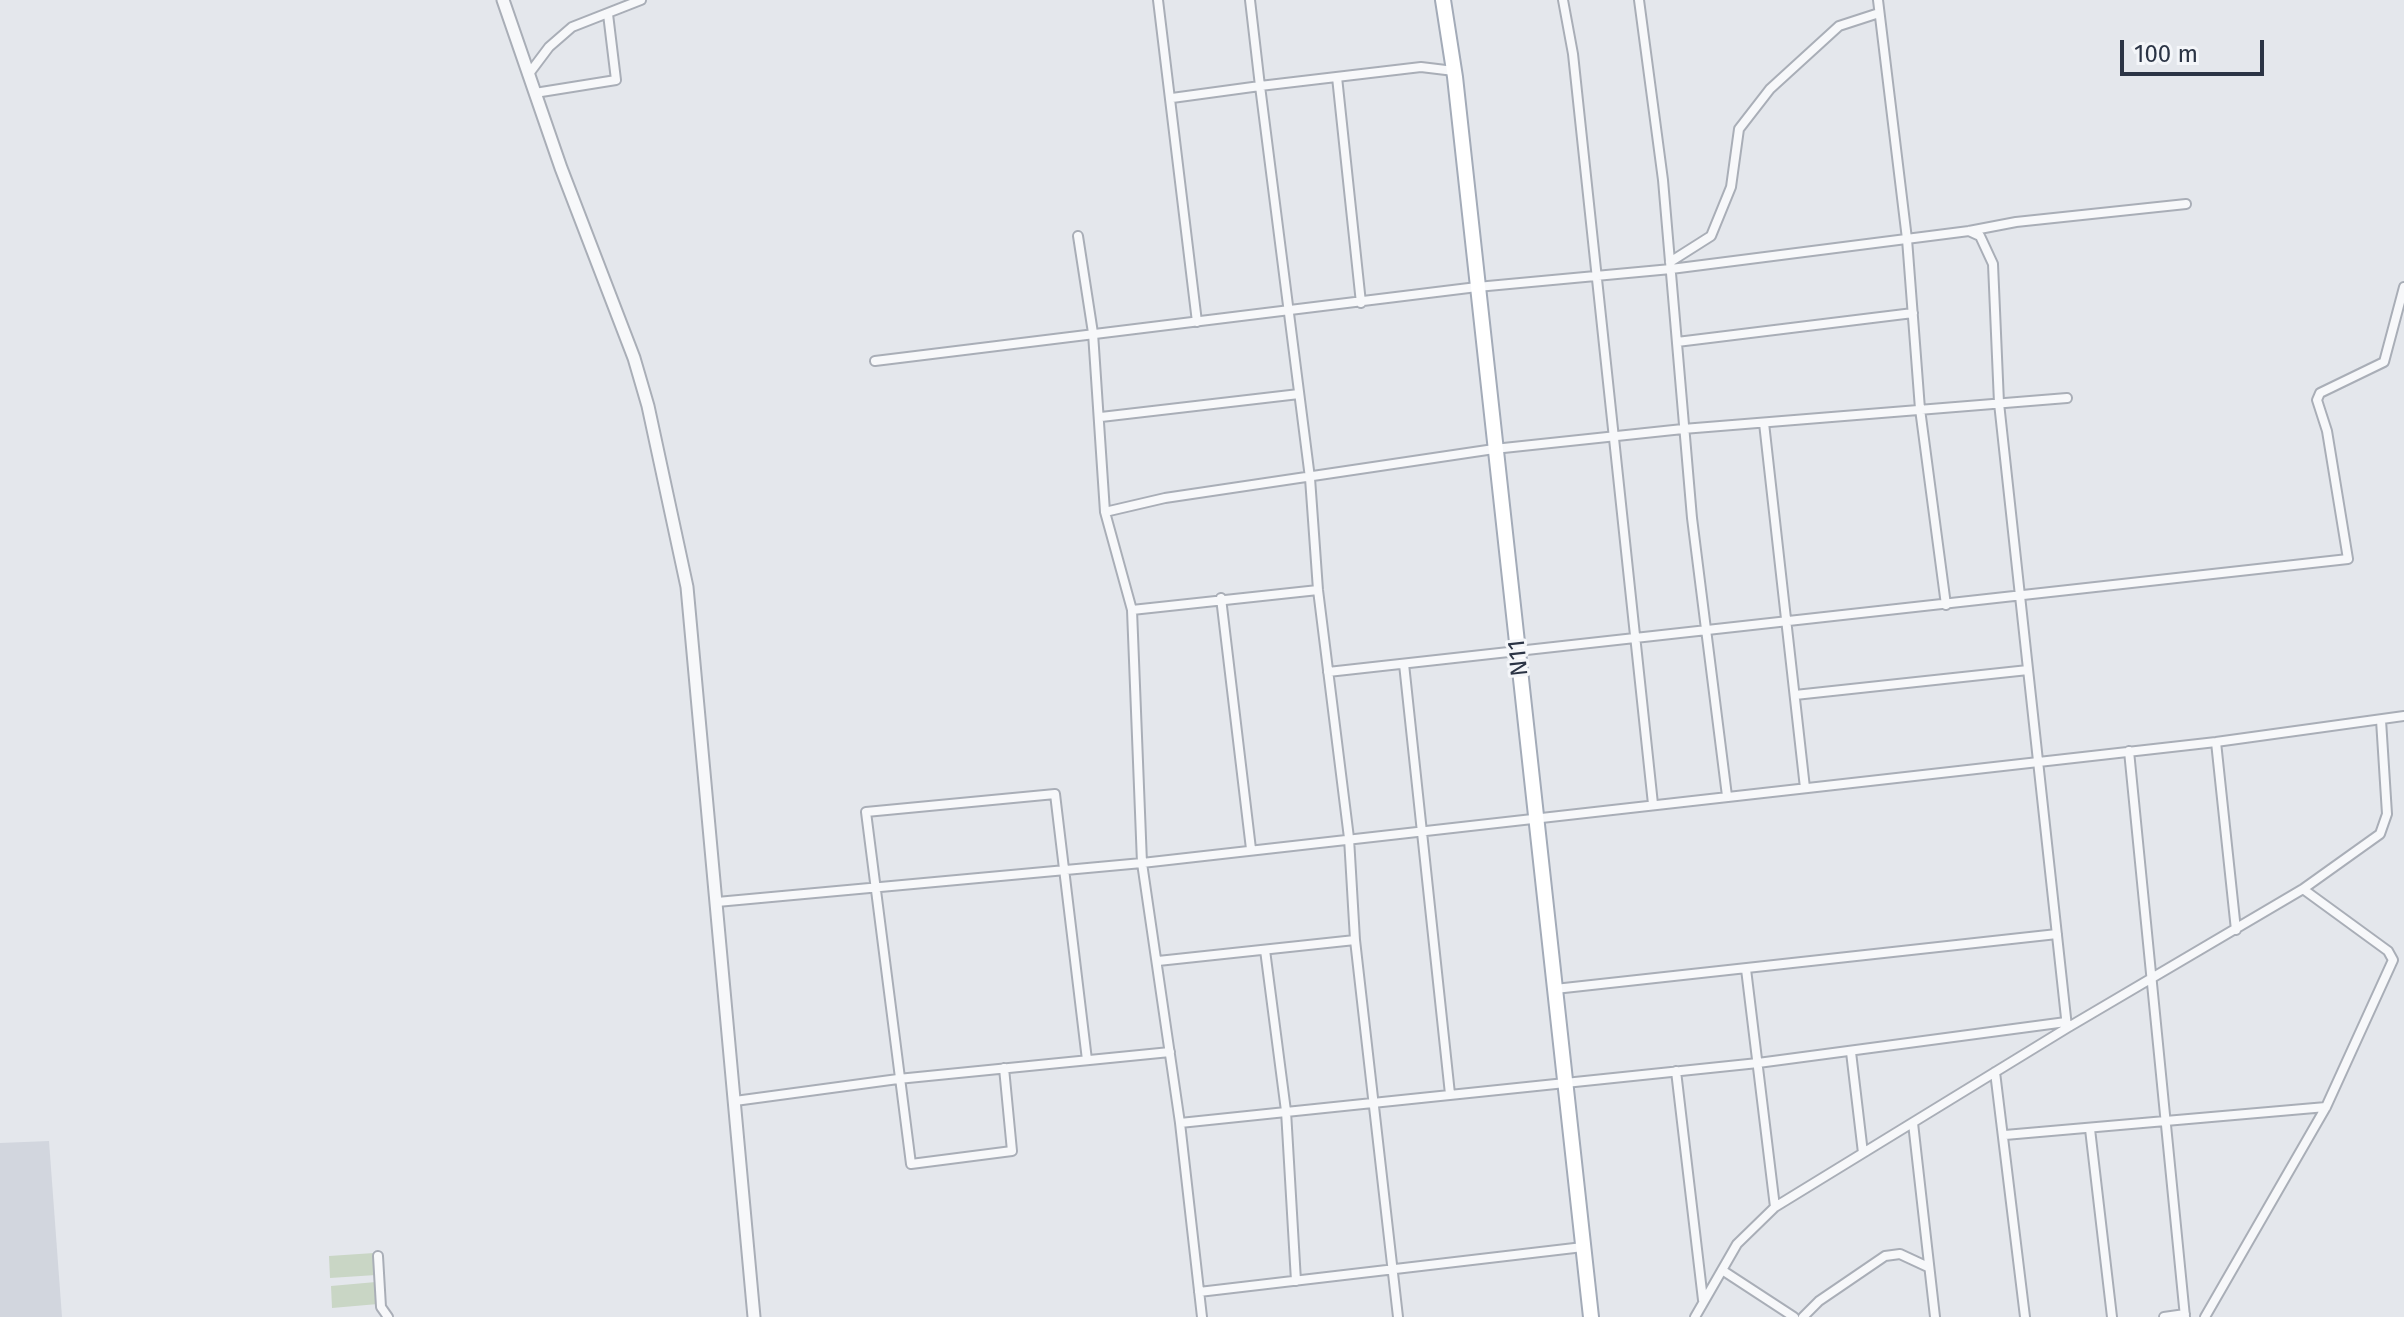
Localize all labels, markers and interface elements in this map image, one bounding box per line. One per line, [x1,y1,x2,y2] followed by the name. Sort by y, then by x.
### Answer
[2124,24,2268,74] scale bar
[2134,40,2198,68] text: 100 m
[1503,638,1535,678] street label: N11

